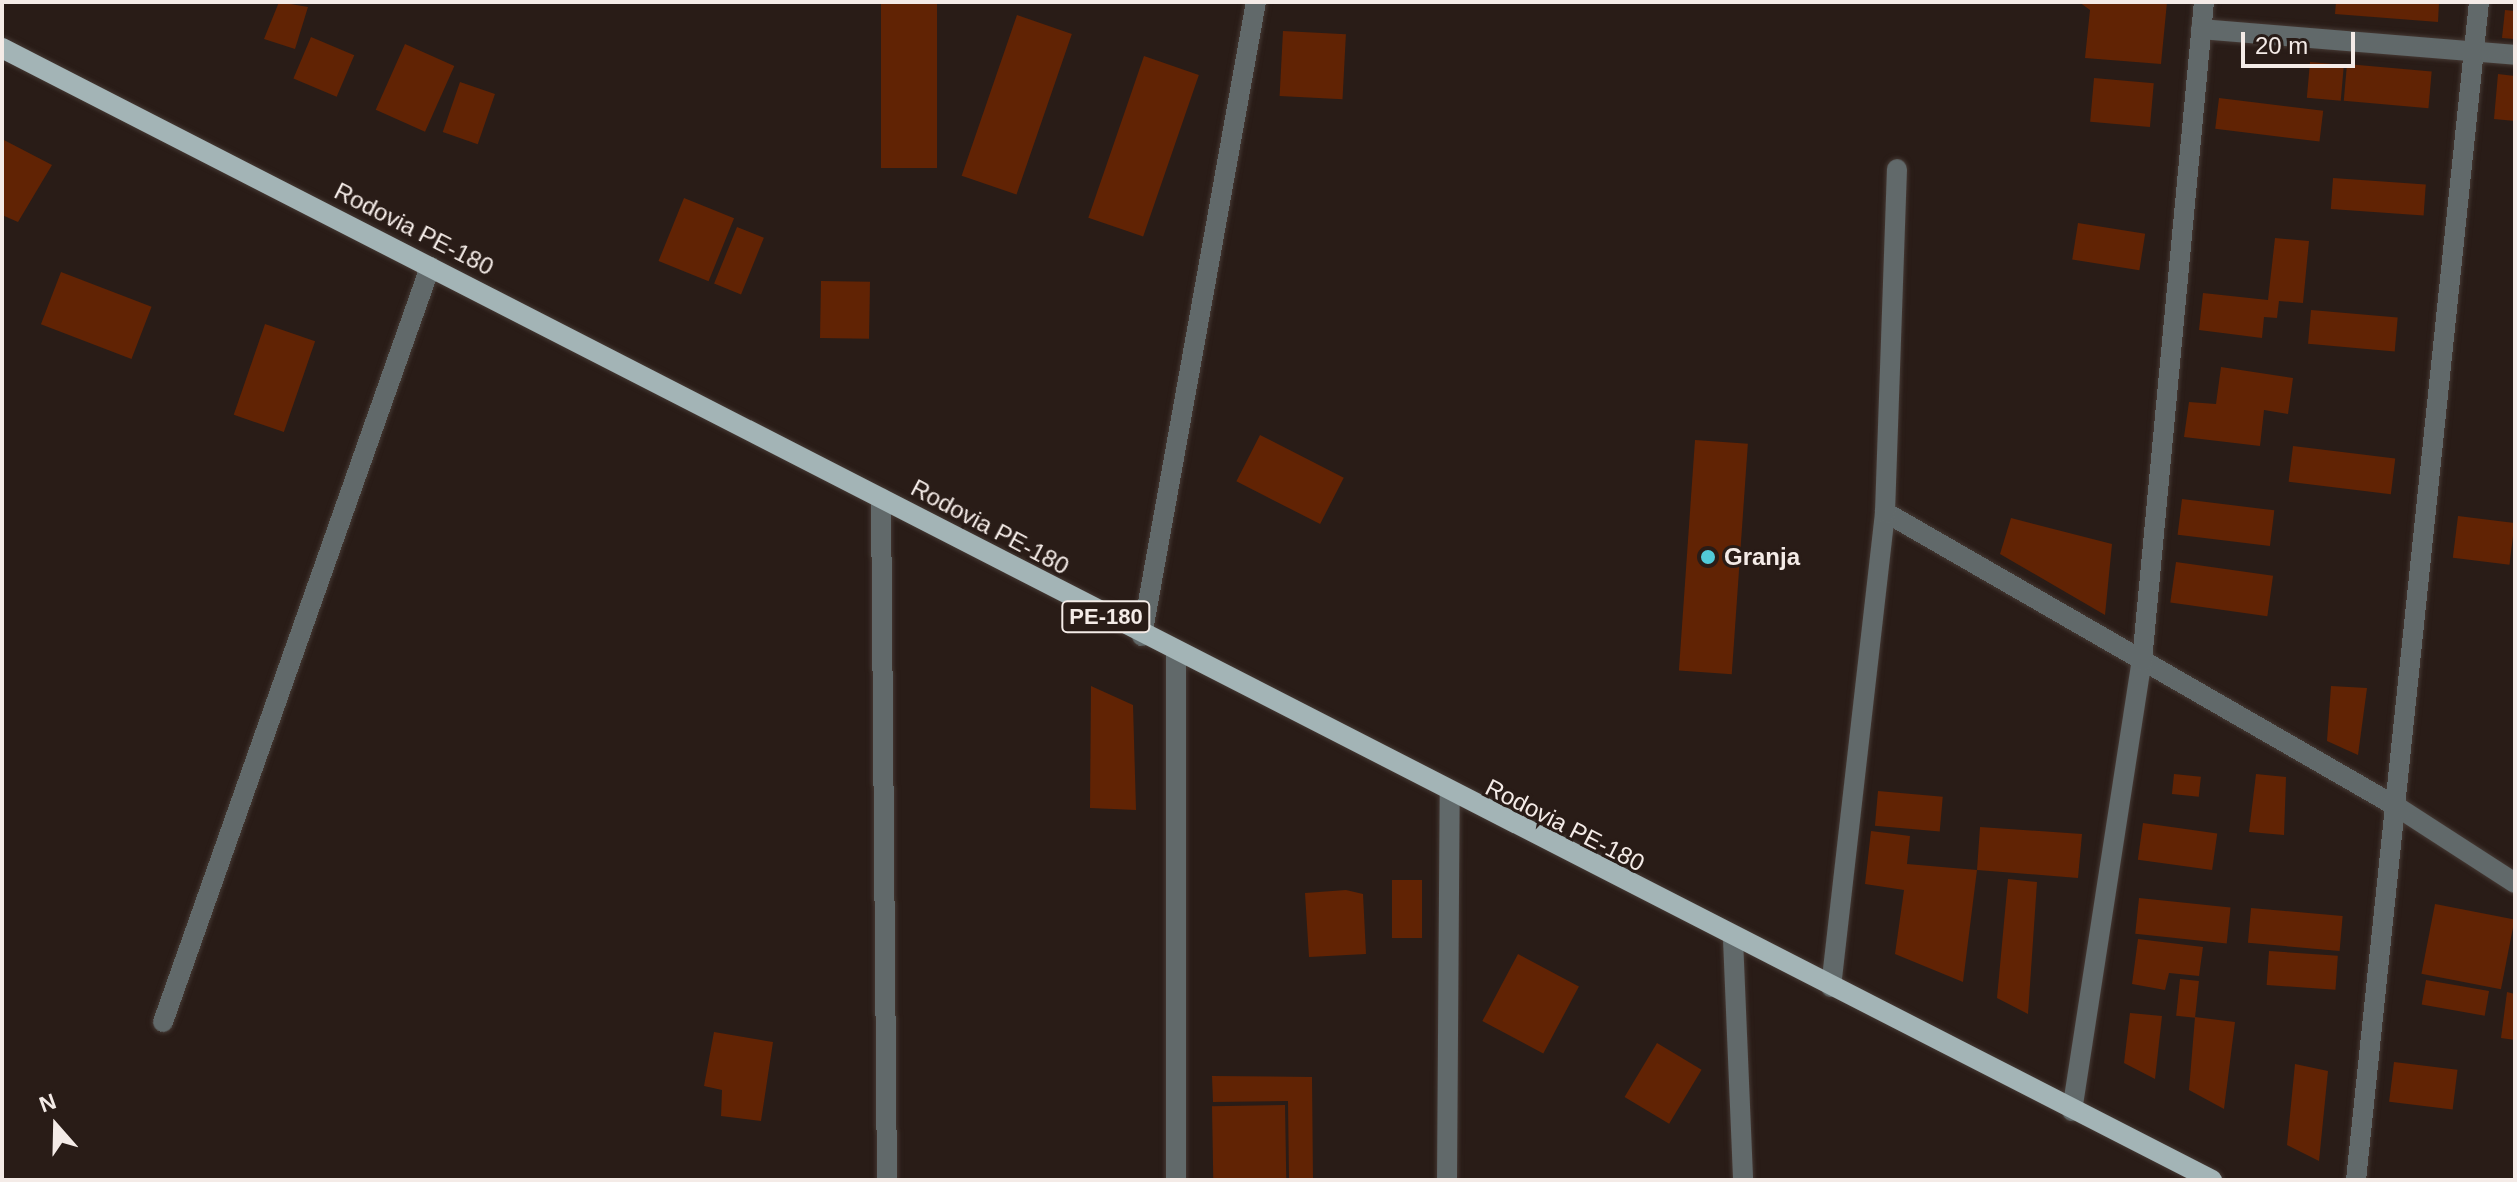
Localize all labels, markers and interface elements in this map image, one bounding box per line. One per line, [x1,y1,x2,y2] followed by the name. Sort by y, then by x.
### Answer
[2245,16,2359,66] scale bar
[2255,32,2308,59] text: 20 m
[330,176,498,282] street label: Rodovia PE-180
[906,473,1074,581] street label: Rodovia PE-180
[1724,543,1800,571] place label: Granja
[1699,548,1717,566] marker: Granja
[1060,599,1152,635] road number: PE-180
[1481,772,1649,878] street label: Rodovia PE-180
[16,1086,96,1166] north arrow
[36,1089,59,1117] text: N

